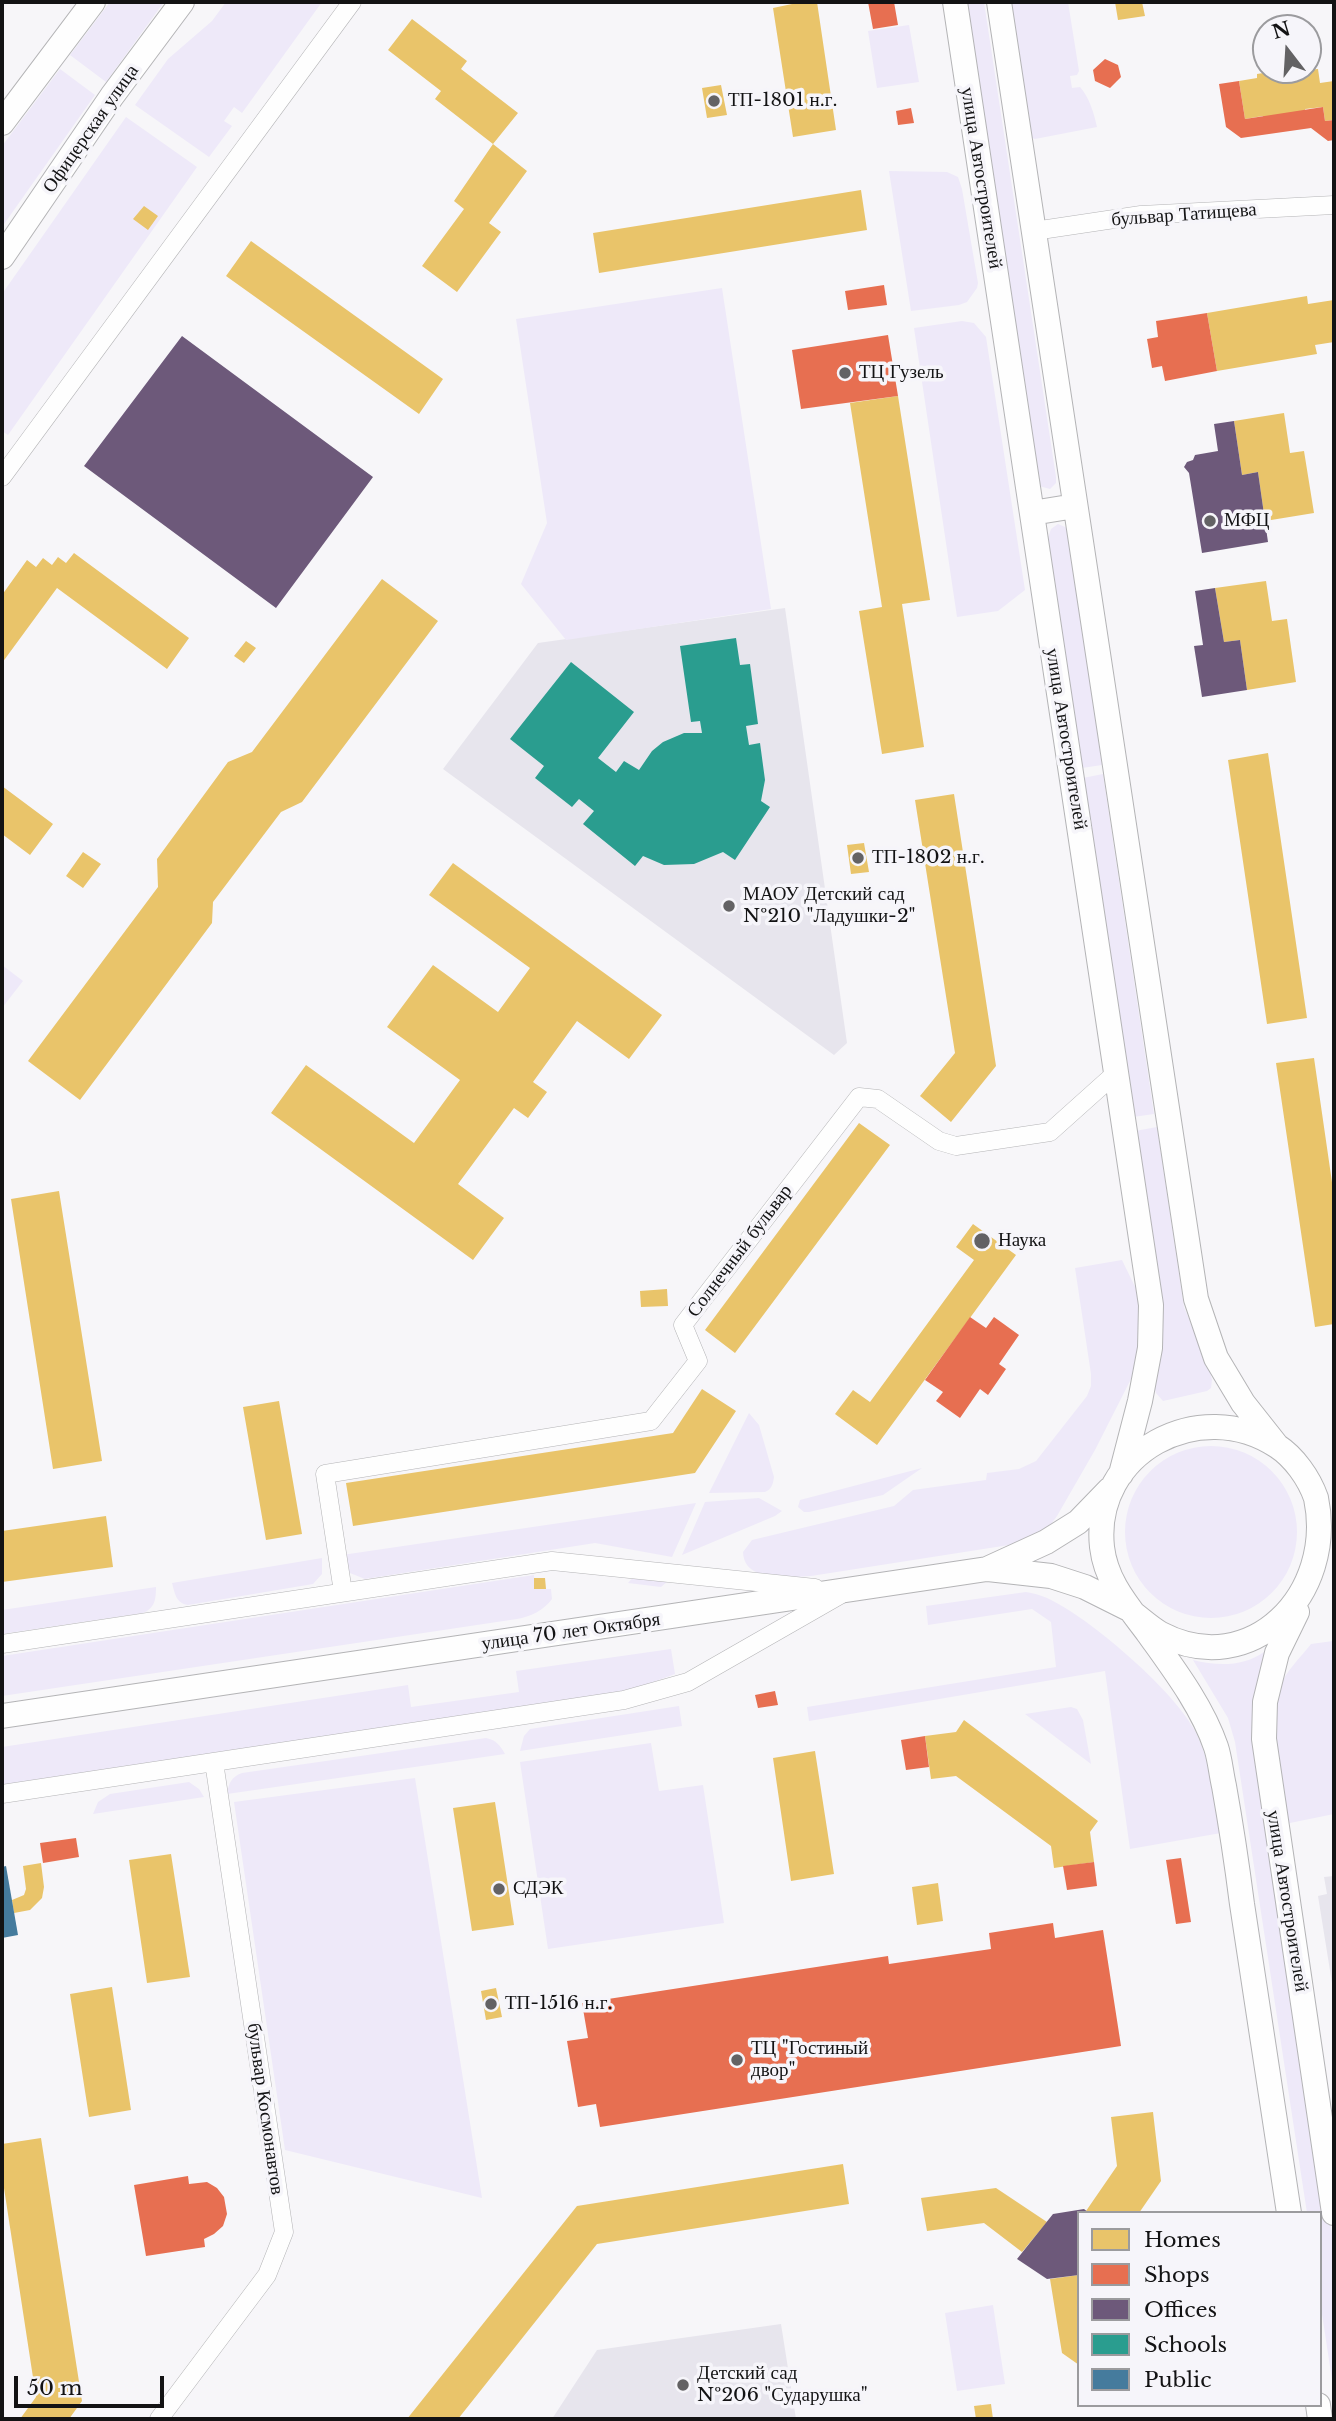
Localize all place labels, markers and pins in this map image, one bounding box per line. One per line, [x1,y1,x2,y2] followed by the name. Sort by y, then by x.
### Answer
[728,90,838,112] place label: ТП-1801 н.г.
[706,93,722,109] marker: ТП-1801 н.г.
[859,362,944,384] place label: ТЦ Гузель
[837,365,853,381] marker: ТЦ Гузель
[1224,510,1269,532] place label: МФЦ
[1202,513,1218,529] marker: МФЦ
[872,847,985,869] place label: ТП-1802 н.г.
[850,850,866,866] marker: ТП-1802 н.г.
[743,884,916,928] place label: МАОУ Детский сад №210 "Ладушки-2"
[721,898,737,914] marker: МАОУ Детский сад №210 "Ладушки-2"
[998,1230,1046,1252] place label: Наука
[972,1231,992,1251] marker: Наука
[513,1878,563,1900] place label: СДЭК
[491,1881,507,1897] marker: СДЭК
[505,1993,613,2015] place label: ТП-1516 н.г.
[483,1996,499,2012] marker: ТП-1516 н.г.
[751,2038,868,2082] place label: ТЦ "Гостиный двор"
[729,2052,745,2068] marker: ТЦ "Гостиный двор"
[697,2363,868,2407] place label: Детский сад №206 "Сударушка"
[675,2377,691,2393] marker: Детский сад №206 "Сударушка"

